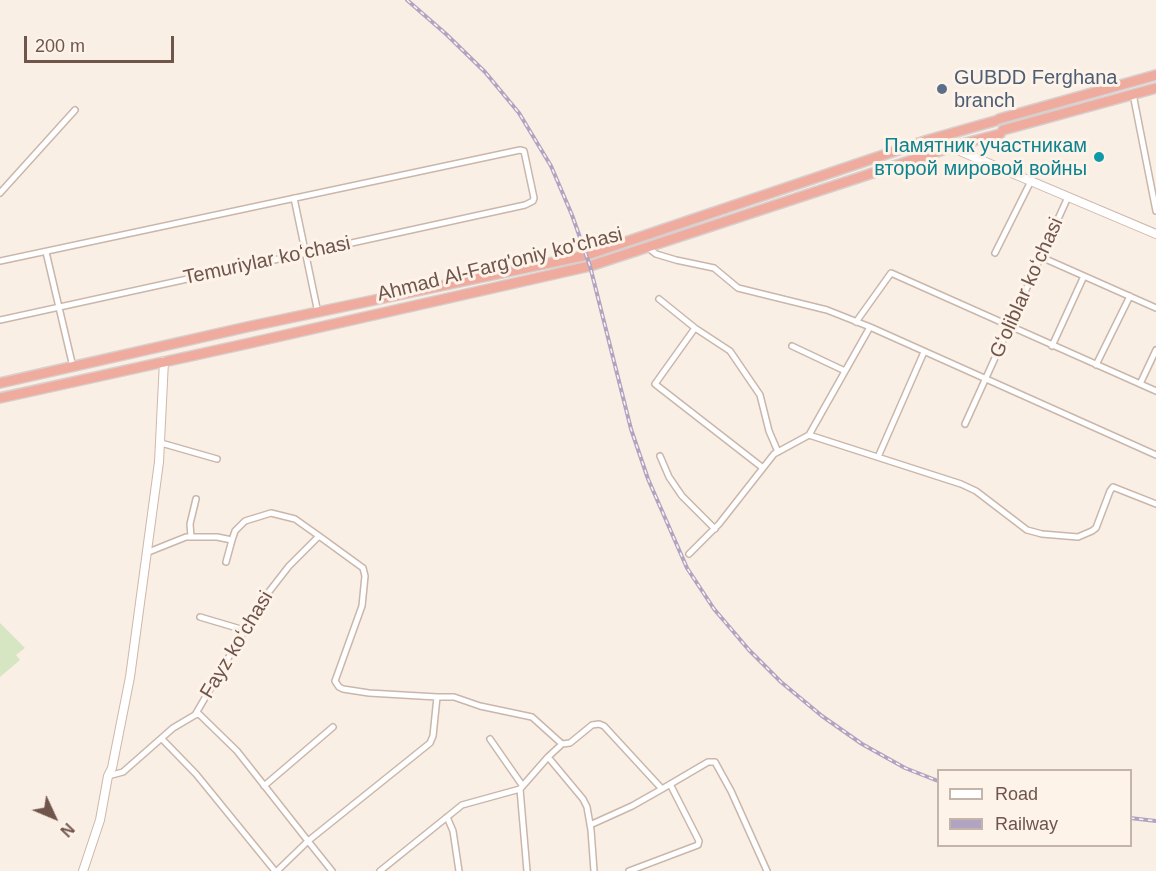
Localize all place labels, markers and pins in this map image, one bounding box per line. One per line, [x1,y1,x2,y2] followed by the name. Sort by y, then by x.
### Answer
[954,66,1117,113] place label: GUBDD Ferghana branch
[935,82,949,96] marker: GUBDD Ferghana branch
[874,134,1087,181] place label: Памятник участникам второй мировой войны
[1092,150,1106,164] marker: Памятник участникам второй мировой войны

